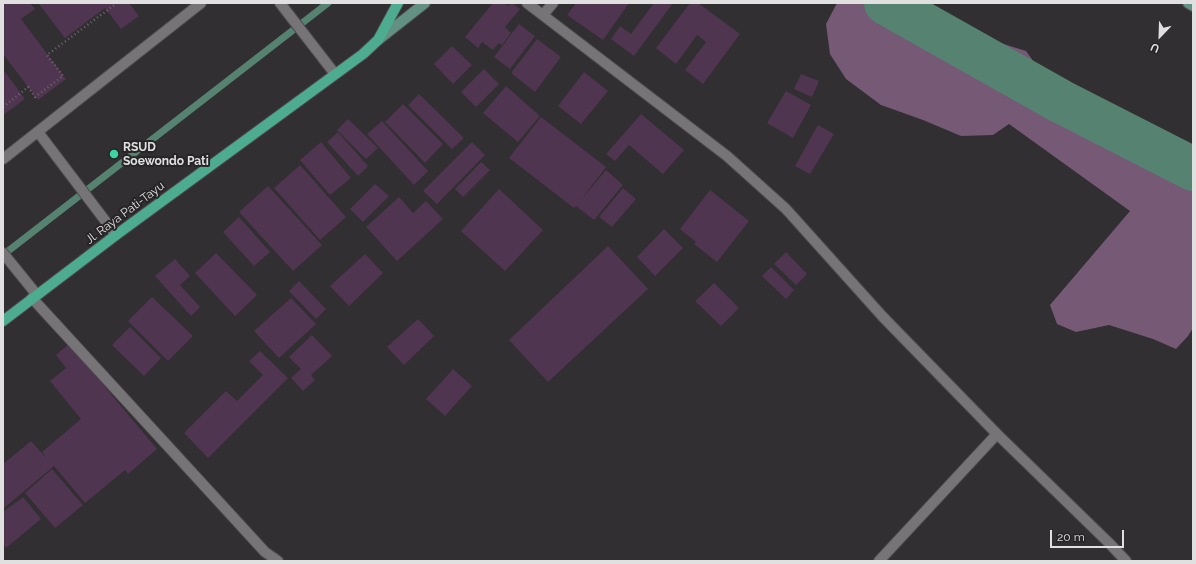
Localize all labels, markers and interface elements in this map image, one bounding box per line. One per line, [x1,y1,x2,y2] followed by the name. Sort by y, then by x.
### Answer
[1140,16,1180,56] north arrow
[1149,40,1161,55] text: U
[123,140,209,168] place label: RSUD Soewondo Pati
[108,148,120,160] marker: RSUD Soewondo Pati
[83,179,167,247] street label: Jl. Raya Pati-Tayu
[1052,522,1126,548] scale bar
[1057,530,1085,544] text: 20 m

